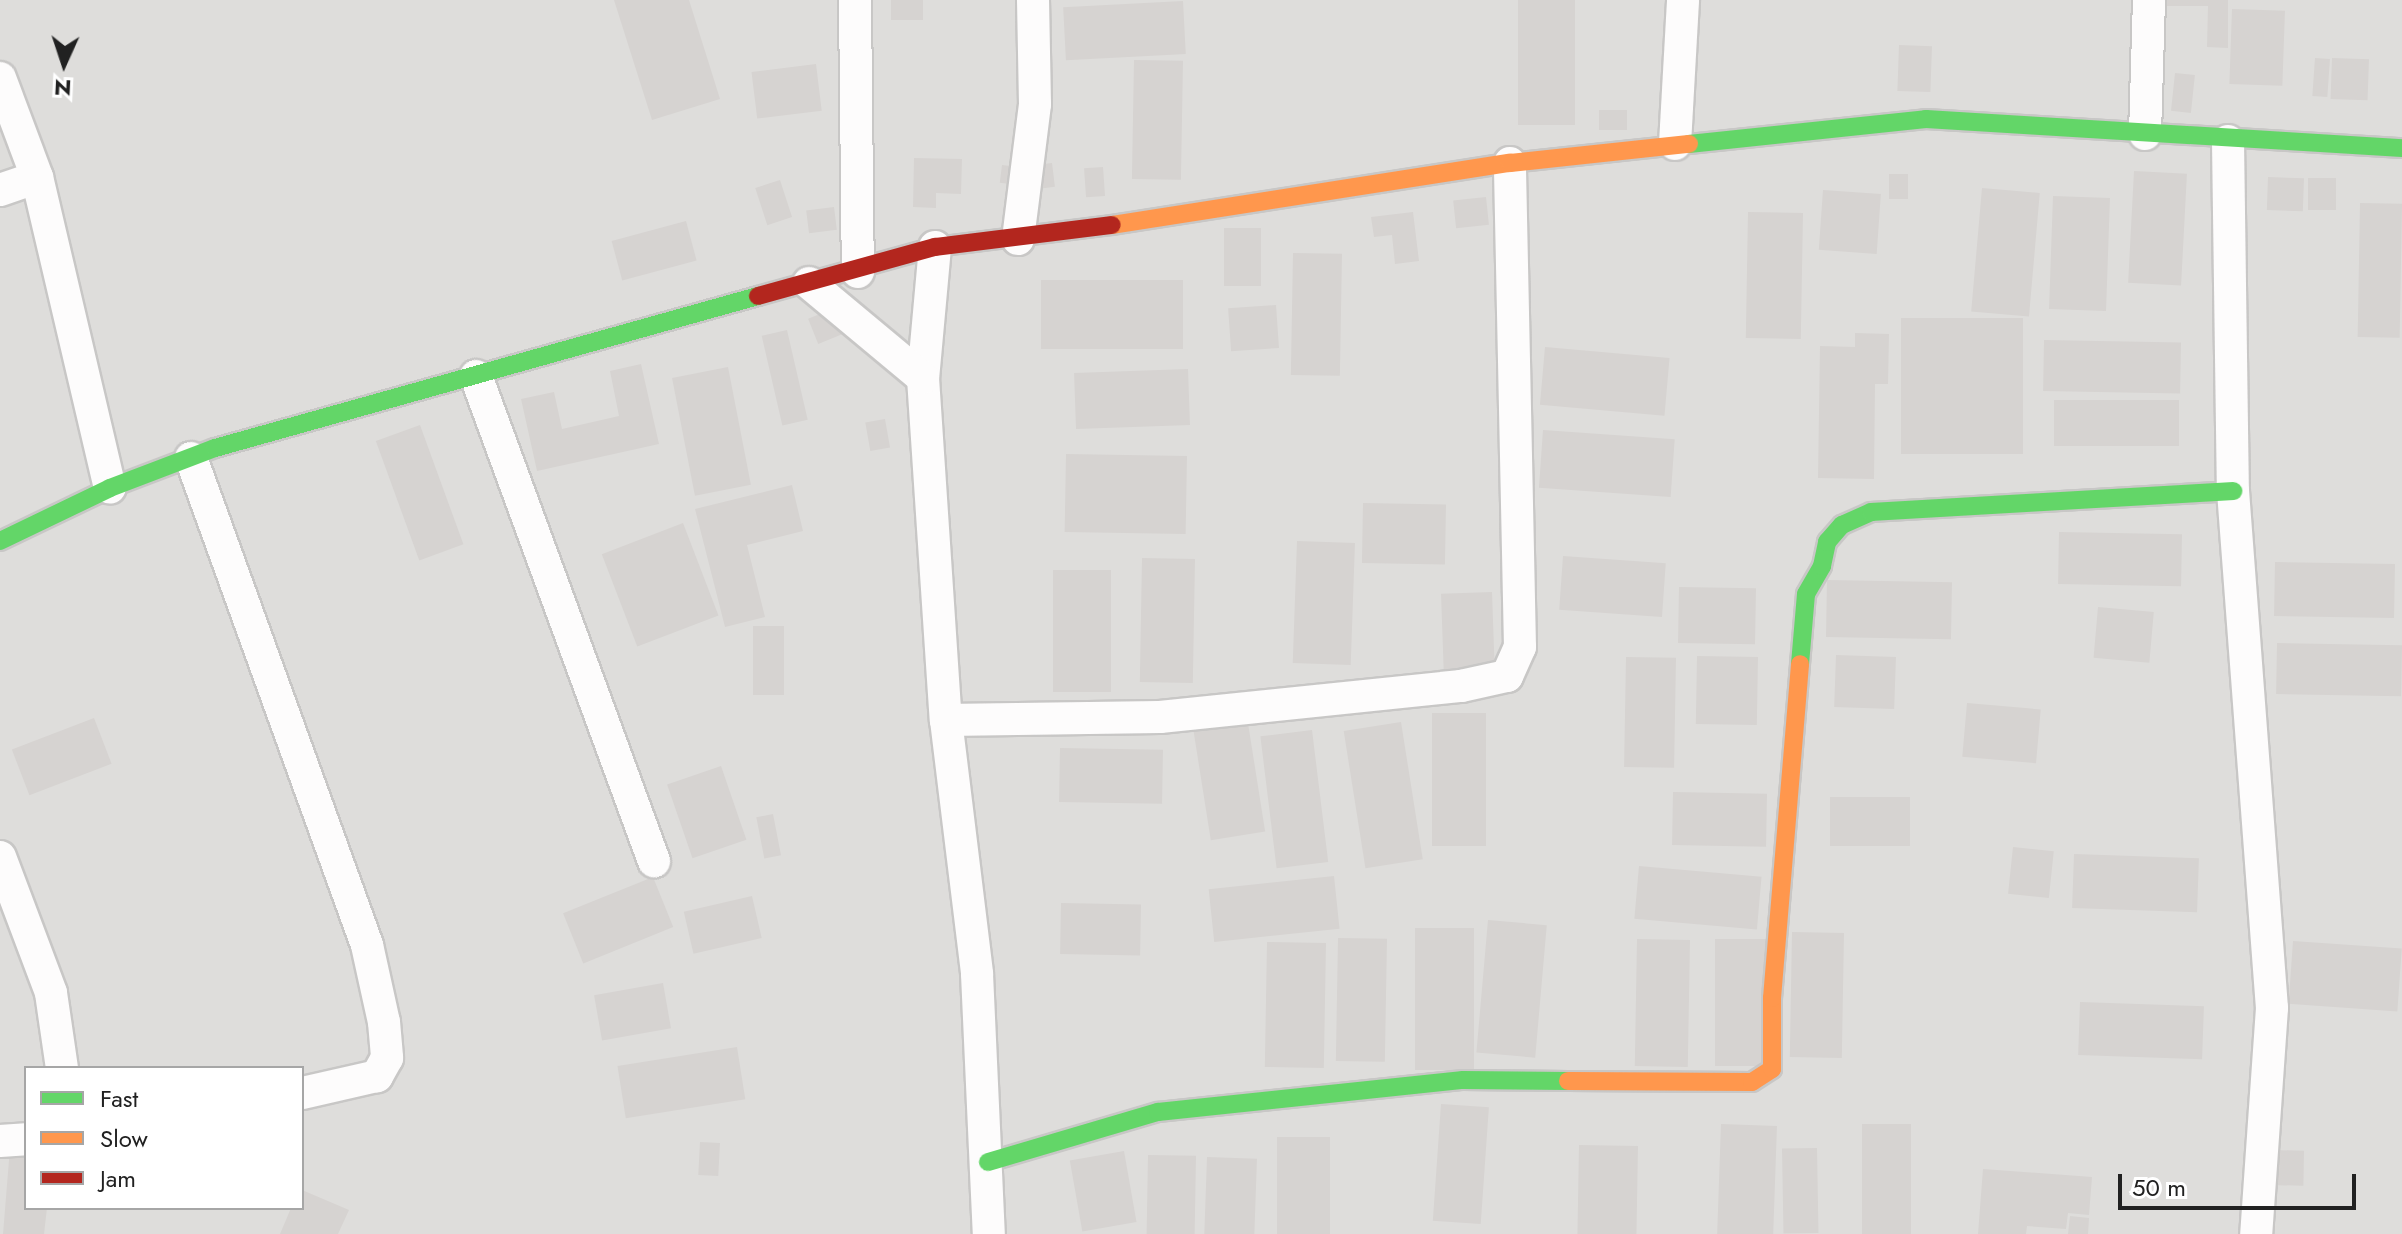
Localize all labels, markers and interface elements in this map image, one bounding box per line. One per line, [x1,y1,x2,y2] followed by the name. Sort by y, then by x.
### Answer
[24,24,104,104] north arrow
[53,72,72,104] text: N
[24,1066,304,1210] legend
[100,1081,138,1116] text: Fast
[100,1121,148,1156] text: Slow
[2122,1158,2360,1208] scale bar
[100,1161,136,1196] text: Jam
[2132,1170,2186,1205] text: 50 m

